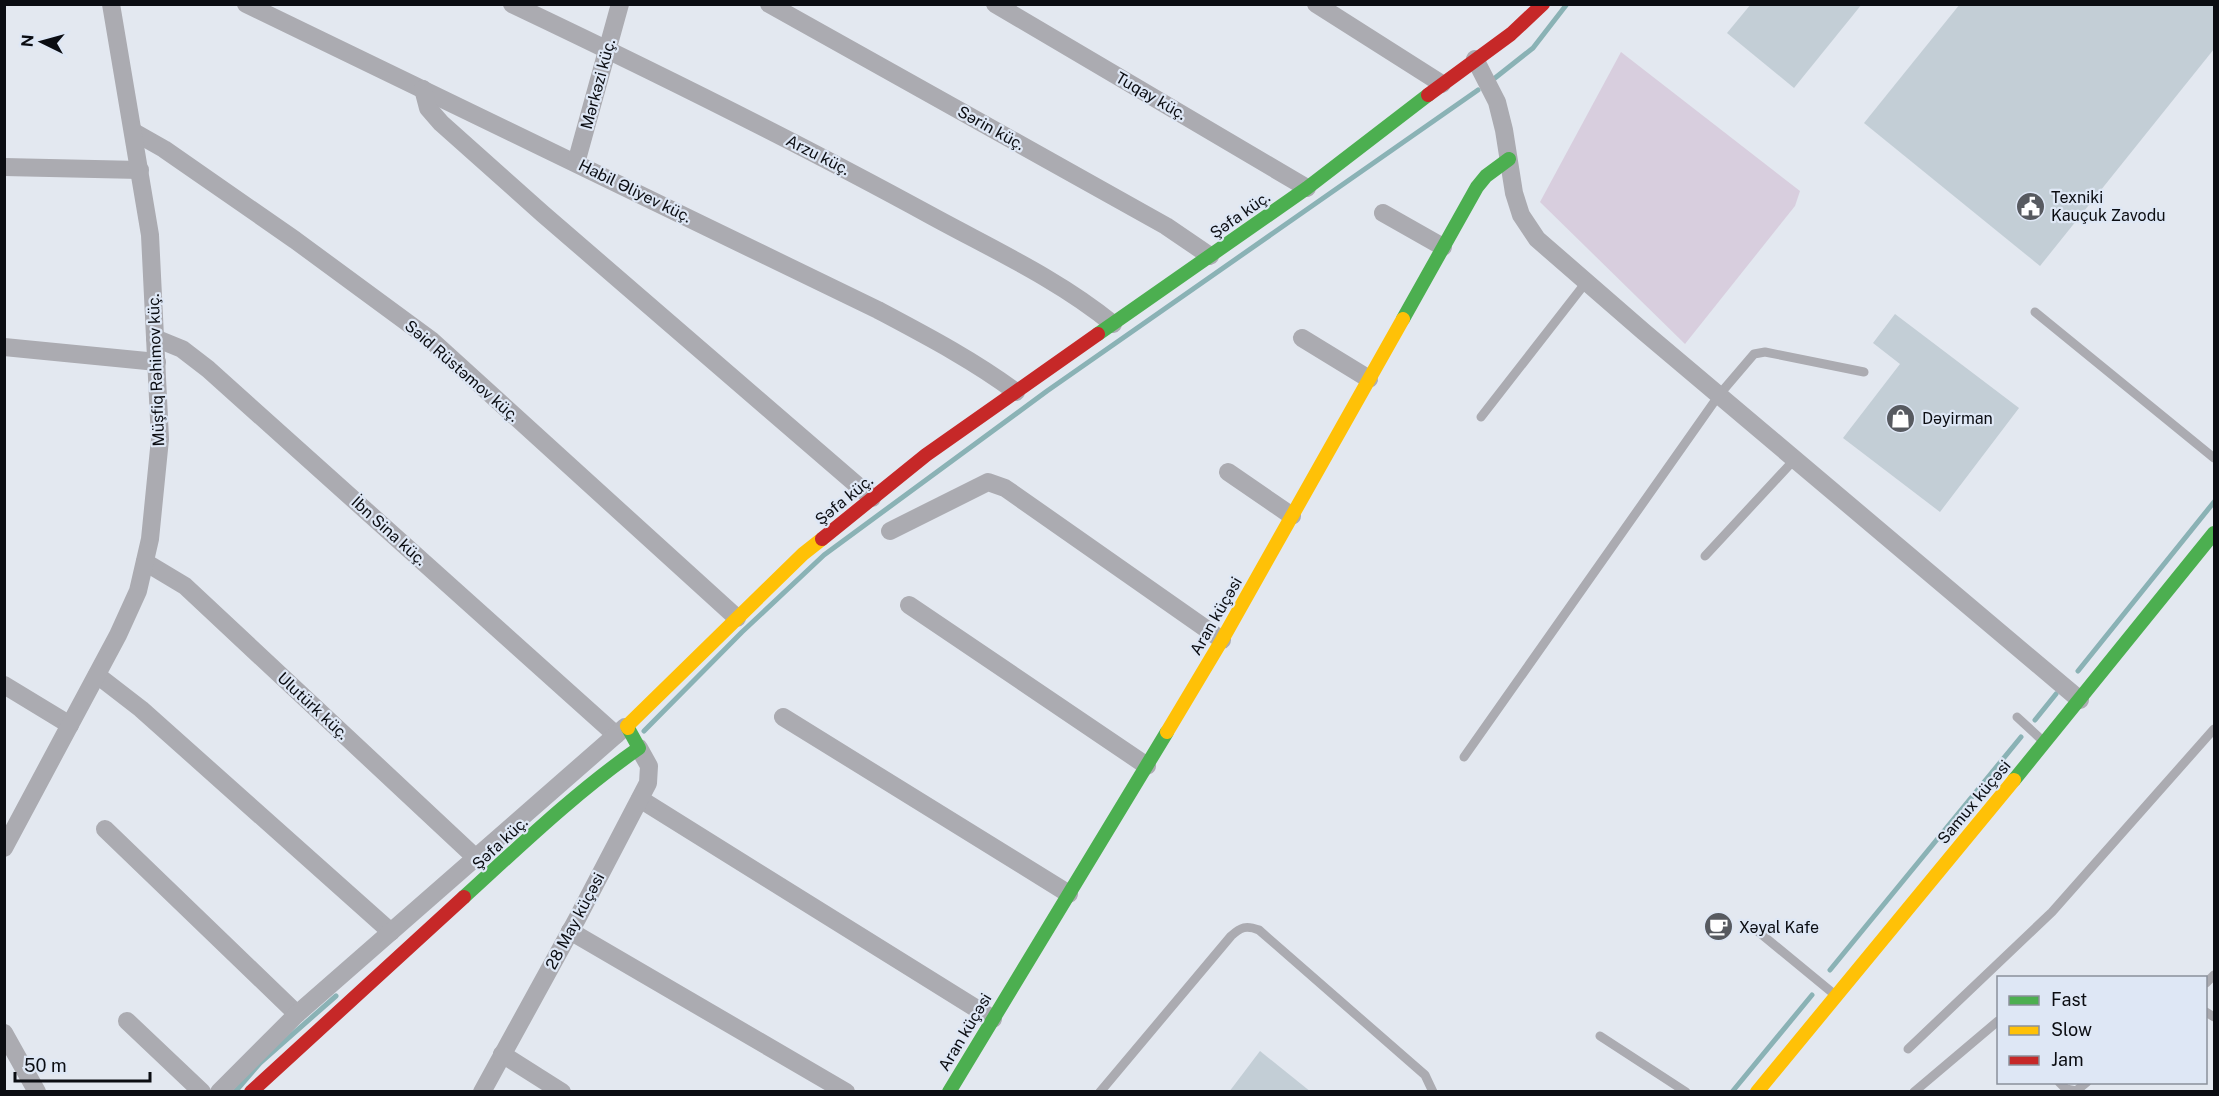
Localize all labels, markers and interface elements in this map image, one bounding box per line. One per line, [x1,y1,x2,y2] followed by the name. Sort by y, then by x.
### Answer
[12,12,72,72] north arrow
[18,34,38,48] text: N
[577,37,619,131] street label: Mərkəzi küç.
[1112,68,1190,124] street label: Tuqay küç.
[954,102,1028,154] street label: Sərin küç.
[783,131,853,179] street label: Arzu küç.
[575,155,695,227] street label: Habil Əliyev küç.
[1206,187,1274,243] street label: Şəfa küç.
[2051,188,2166,225] place label: Texniki Kauçuk Zavodu
[2014,190,2046,222] public building icon: Texniki Kauçuk Zavodu
[144,293,168,447] street label: Müşfiq Rəhimov küç.
[401,316,523,426] street label: Səid Rüstəmov küç.
[1885,402,1917,434] shop icon: Dəyirman
[1922,409,1993,428] place label: Dəyirman
[811,471,877,529] street label: Şəfa küç.
[348,492,431,570] street label: İbn Sina küç.
[1186,574,1246,658] street label: Aran küçəsi
[274,668,352,744] street label: Ulutürk küç.
[1933,756,2015,848] street label: Samux küçəsi
[468,813,532,873] street label: Şəfa küç.
[542,869,608,973] street label: 28 May küçəsi
[1702,911,1734,943] cafe icon: Xəyal Kafe
[1739,918,1819,937] place label: Xəyal Kafe
[1997,976,2207,1084] legend
[2051,989,2087,1010] text: Fast
[934,990,996,1074] street label: Aran küçəsi
[2051,1019,2092,1040] text: Slow
[15,1045,150,1083] scale bar
[2051,1049,2084,1070] text: Jam
[24,1055,67,1076] text: 50 m

